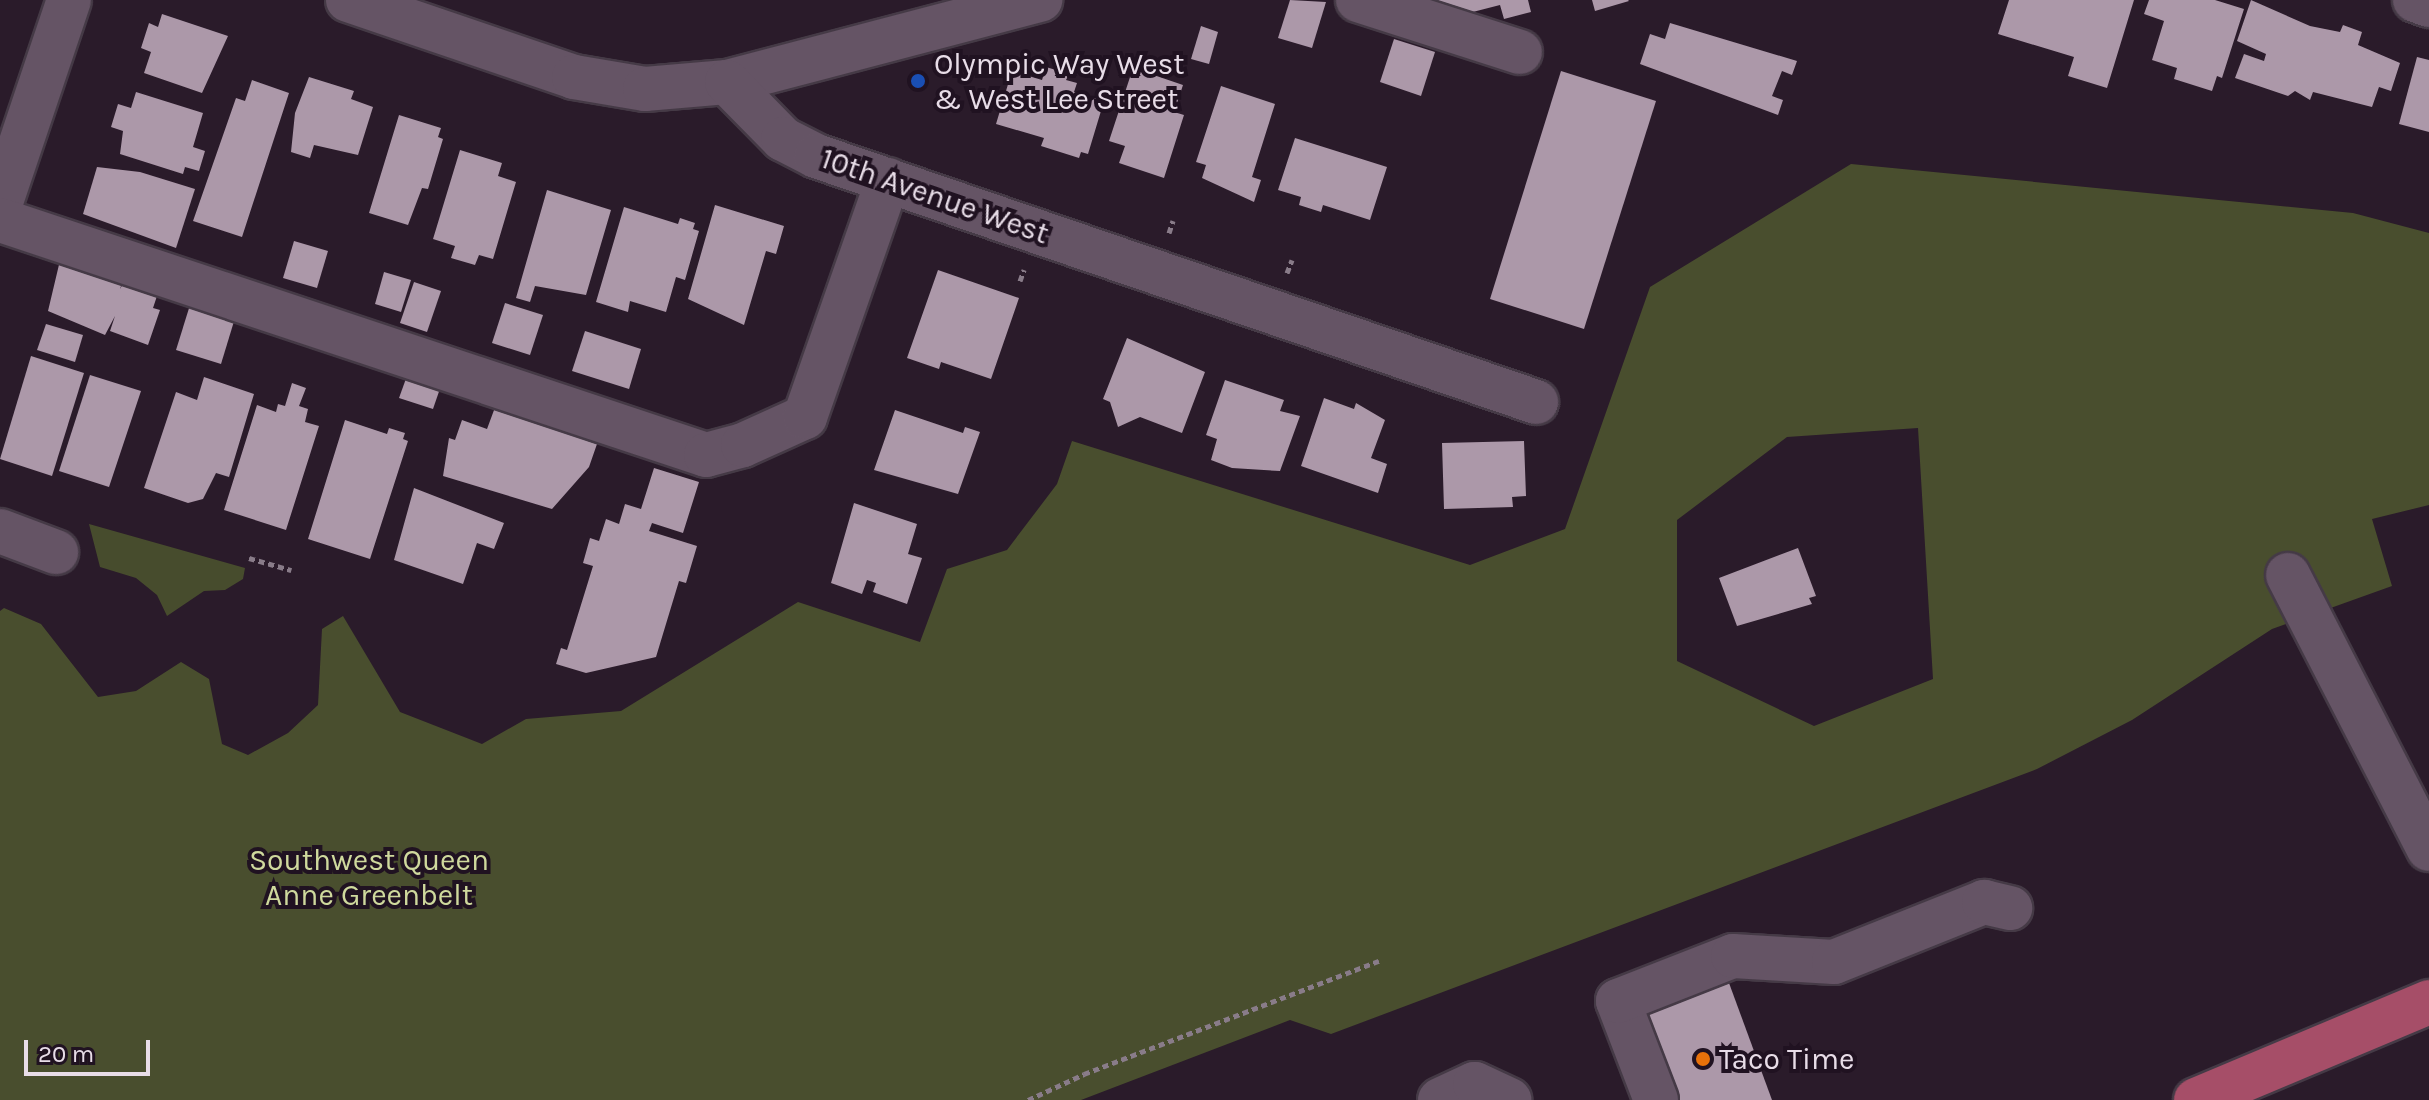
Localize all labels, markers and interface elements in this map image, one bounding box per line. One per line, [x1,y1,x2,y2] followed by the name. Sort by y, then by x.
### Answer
[934,46,1185,116] place label: Olympic Way West & West Lee Street
[909,72,927,90] marker: Olympic Way West & West Lee Street
[816,140,1054,252] street label: 10th Avenue West
[249,842,489,912] park label: Southwest Queen Anne Greenbelt
[28,1024,154,1074] scale bar
[38,1040,94,1068] text: 20 m
[1719,1041,1854,1077] place label: Taco Time
[1694,1050,1712,1068] marker: Taco Time

